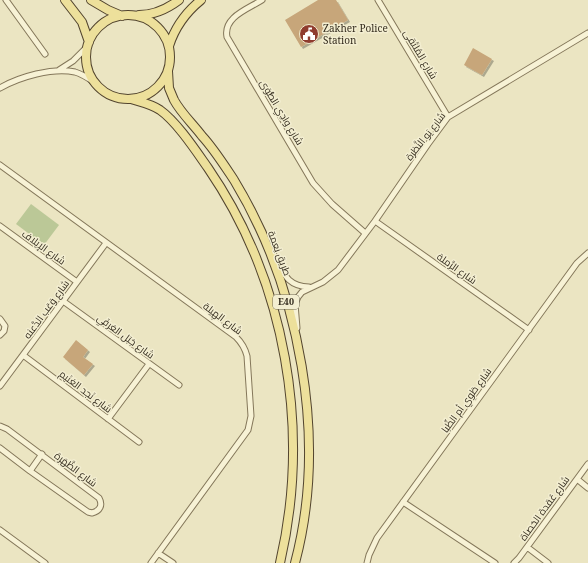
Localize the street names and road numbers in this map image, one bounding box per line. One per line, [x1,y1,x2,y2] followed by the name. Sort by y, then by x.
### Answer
[401,27,441,81] street label: شارع المُلتَقى
[256,77,307,148] street label: شارع وادِي الطُّوَى
[402,109,448,163] street label: شارع يَو النَّظرة
[19,226,69,268] street label: شارع الإيلاف
[265,229,295,277] street label: طريق نِعمة
[434,249,480,287] street label: شارع الرَّملة
[20,277,72,341] street label: شارع وَعَب الدَّعنه
[273,295,299,309] road number: E40
[200,299,246,338] street label: شارع الهِيلة
[94,310,158,362] street label: شارع جَبَل العَرفَي
[438,365,495,436] street label: شارع طَوِي أم الظِّبا
[56,366,115,416] street label: شارع نَجد الغنَيم
[52,448,100,490] street label: شارع الظَّهَرة
[516,473,572,543] street label: شارع عُقدة الحَصاة

